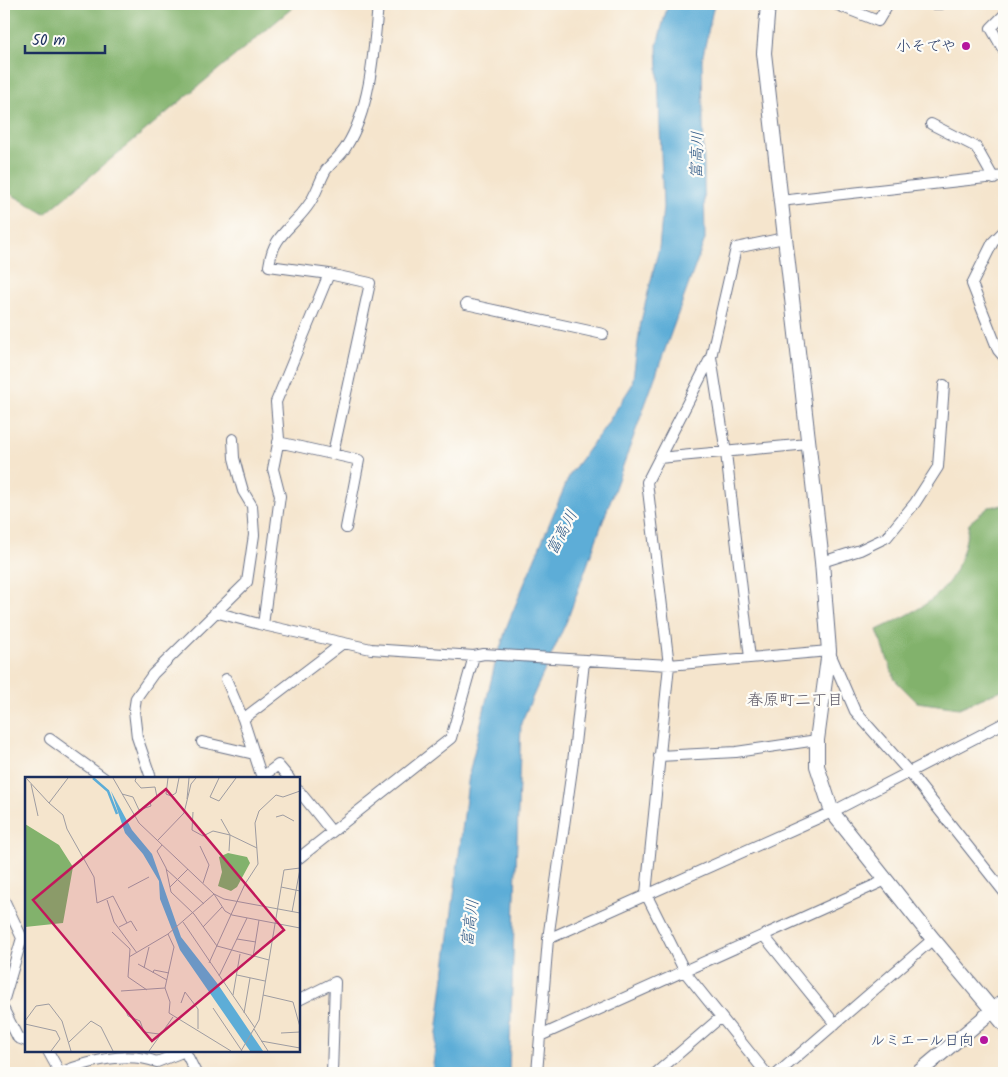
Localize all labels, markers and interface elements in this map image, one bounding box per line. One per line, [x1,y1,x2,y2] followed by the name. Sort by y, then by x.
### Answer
[25,22,105,54] scale bar
[32,29,66,53] text: 50 m
[896,35,956,59] place label: 小そでや
[960,40,972,52] marker: 小そでや
[684,131,711,179] water label: 富高川
[540,506,585,560] water label: 富高川
[747,688,843,713] district label: 春原町二丁目
[25,777,300,1052] inset map
[455,898,486,949] water label: 富高川
[870,1029,974,1053] place label: ルミエール日向
[978,1034,990,1046] marker: ルミエール日向

